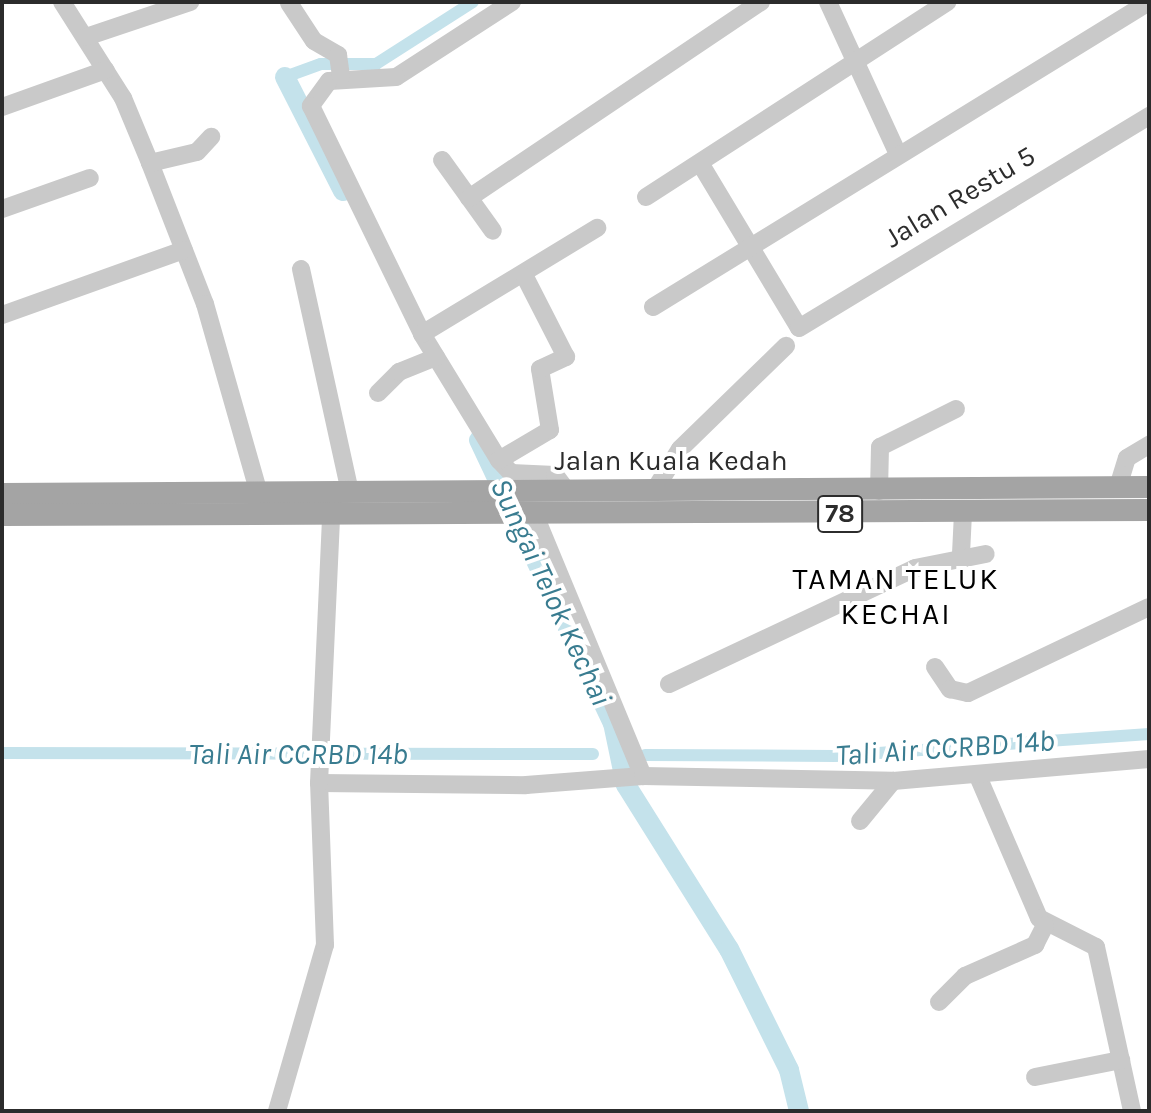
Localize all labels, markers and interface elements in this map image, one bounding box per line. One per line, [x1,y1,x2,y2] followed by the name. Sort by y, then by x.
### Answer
[879,139,1041,255] street label: Jalan Restu 5
[554,444,788,478] street label: Jalan Kuala Kedah
[483,473,619,711] water label: Sungai Telok Kechai
[816,492,864,536] road number: 78
[792,561,1000,632] district label: TAMAN TELUK KECHAI
[834,722,1056,774] water label: Tali Air CCRBD 14b
[188,736,408,772] water label: Tali Air CCRBD 14b

